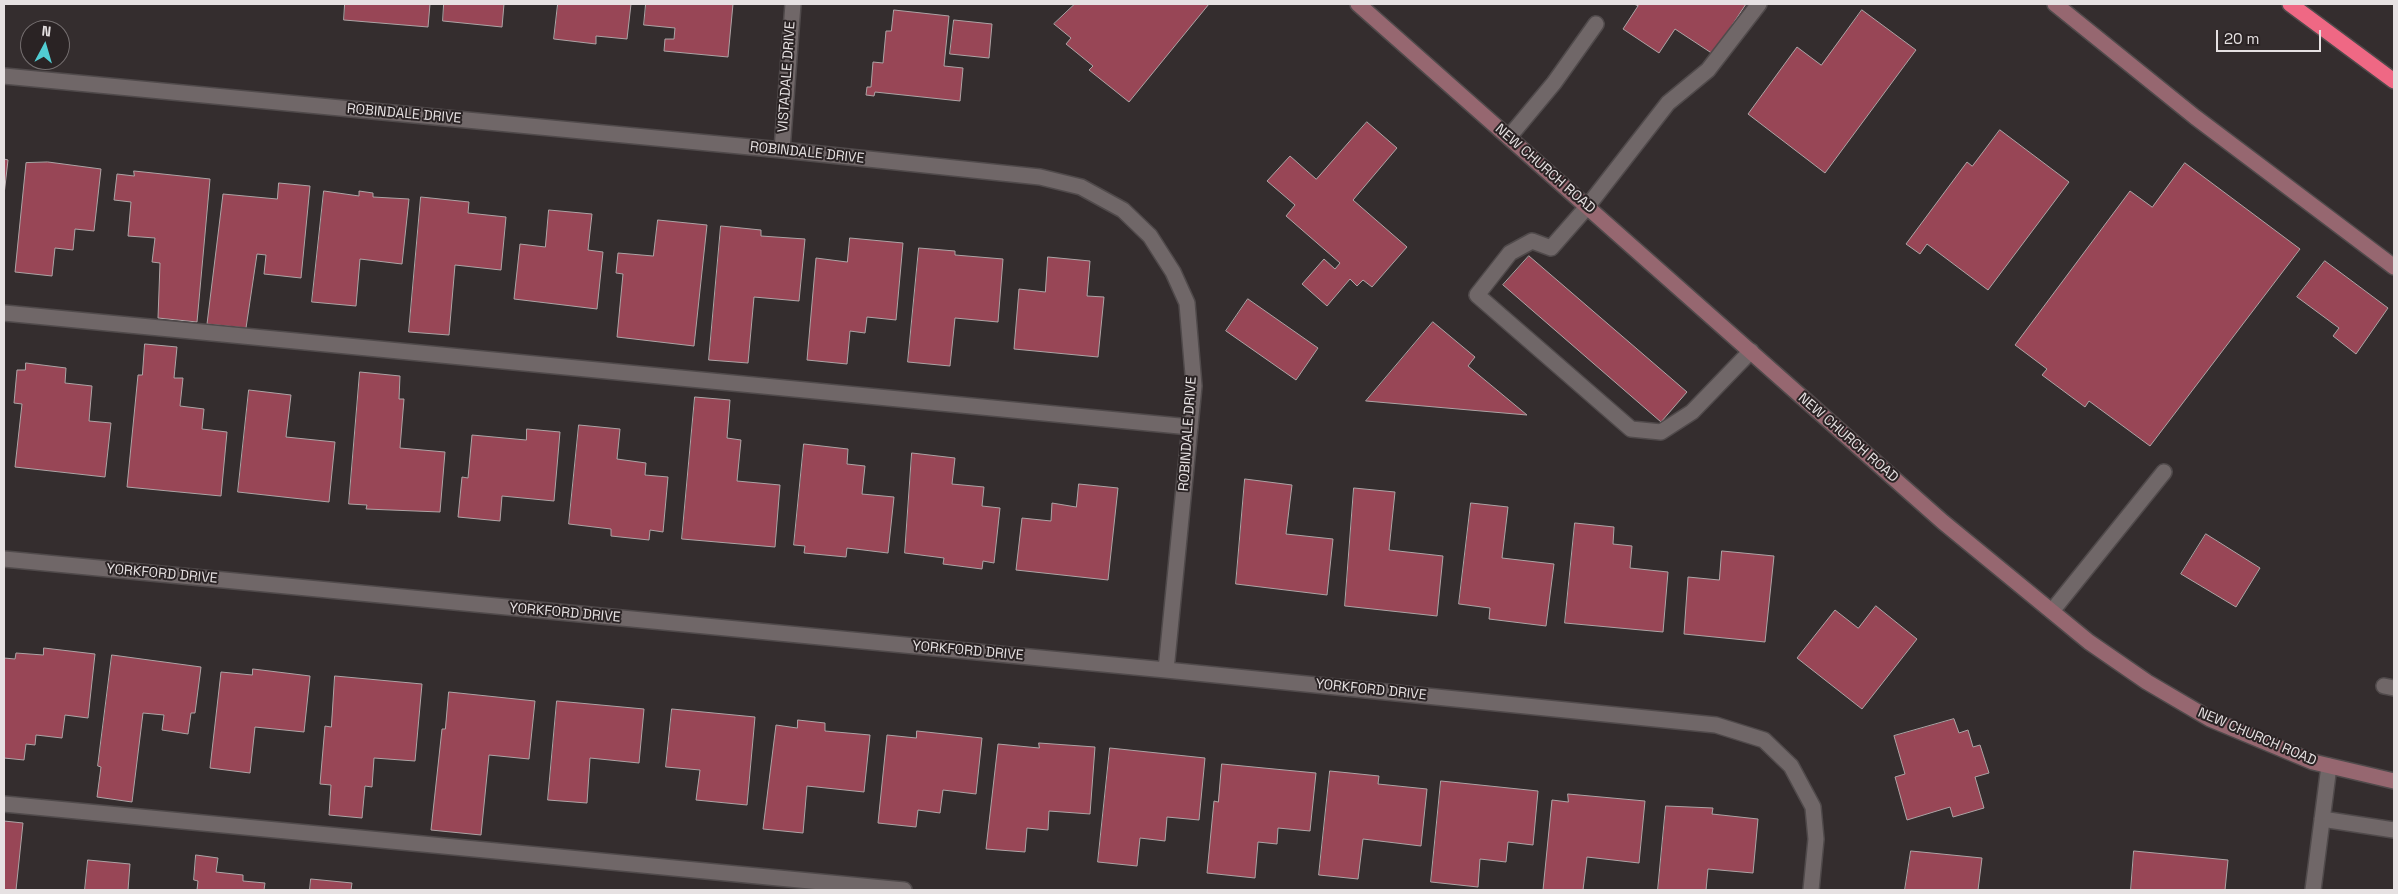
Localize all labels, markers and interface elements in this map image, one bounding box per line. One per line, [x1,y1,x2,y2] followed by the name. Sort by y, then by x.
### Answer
[20,20,70,70] north arrow
[2218,20,2323,52] scale bar
[775,21,799,133] street label: VISTADALE DRIVE
[41,22,52,41] text: N
[2224,29,2259,48] text: 20 m
[346,101,462,127] street label: ROBINDALE DRIVE
[1491,121,1599,217] street label: NEW CHURCH ROAD
[749,139,865,167] street label: ROBINDALE DRIVE
[1176,376,1200,492] street label: ROBINDALE DRIVE
[1794,390,1902,486] street label: NEW CHURCH ROAD
[106,561,218,587] street label: YORKFORD DRIVE
[509,600,621,626] street label: YORKFORD DRIVE
[912,638,1024,664] street label: YORKFORD DRIVE
[1315,676,1427,704] street label: YORKFORD DRIVE
[2195,704,2319,770] street label: NEW CHURCH ROAD

